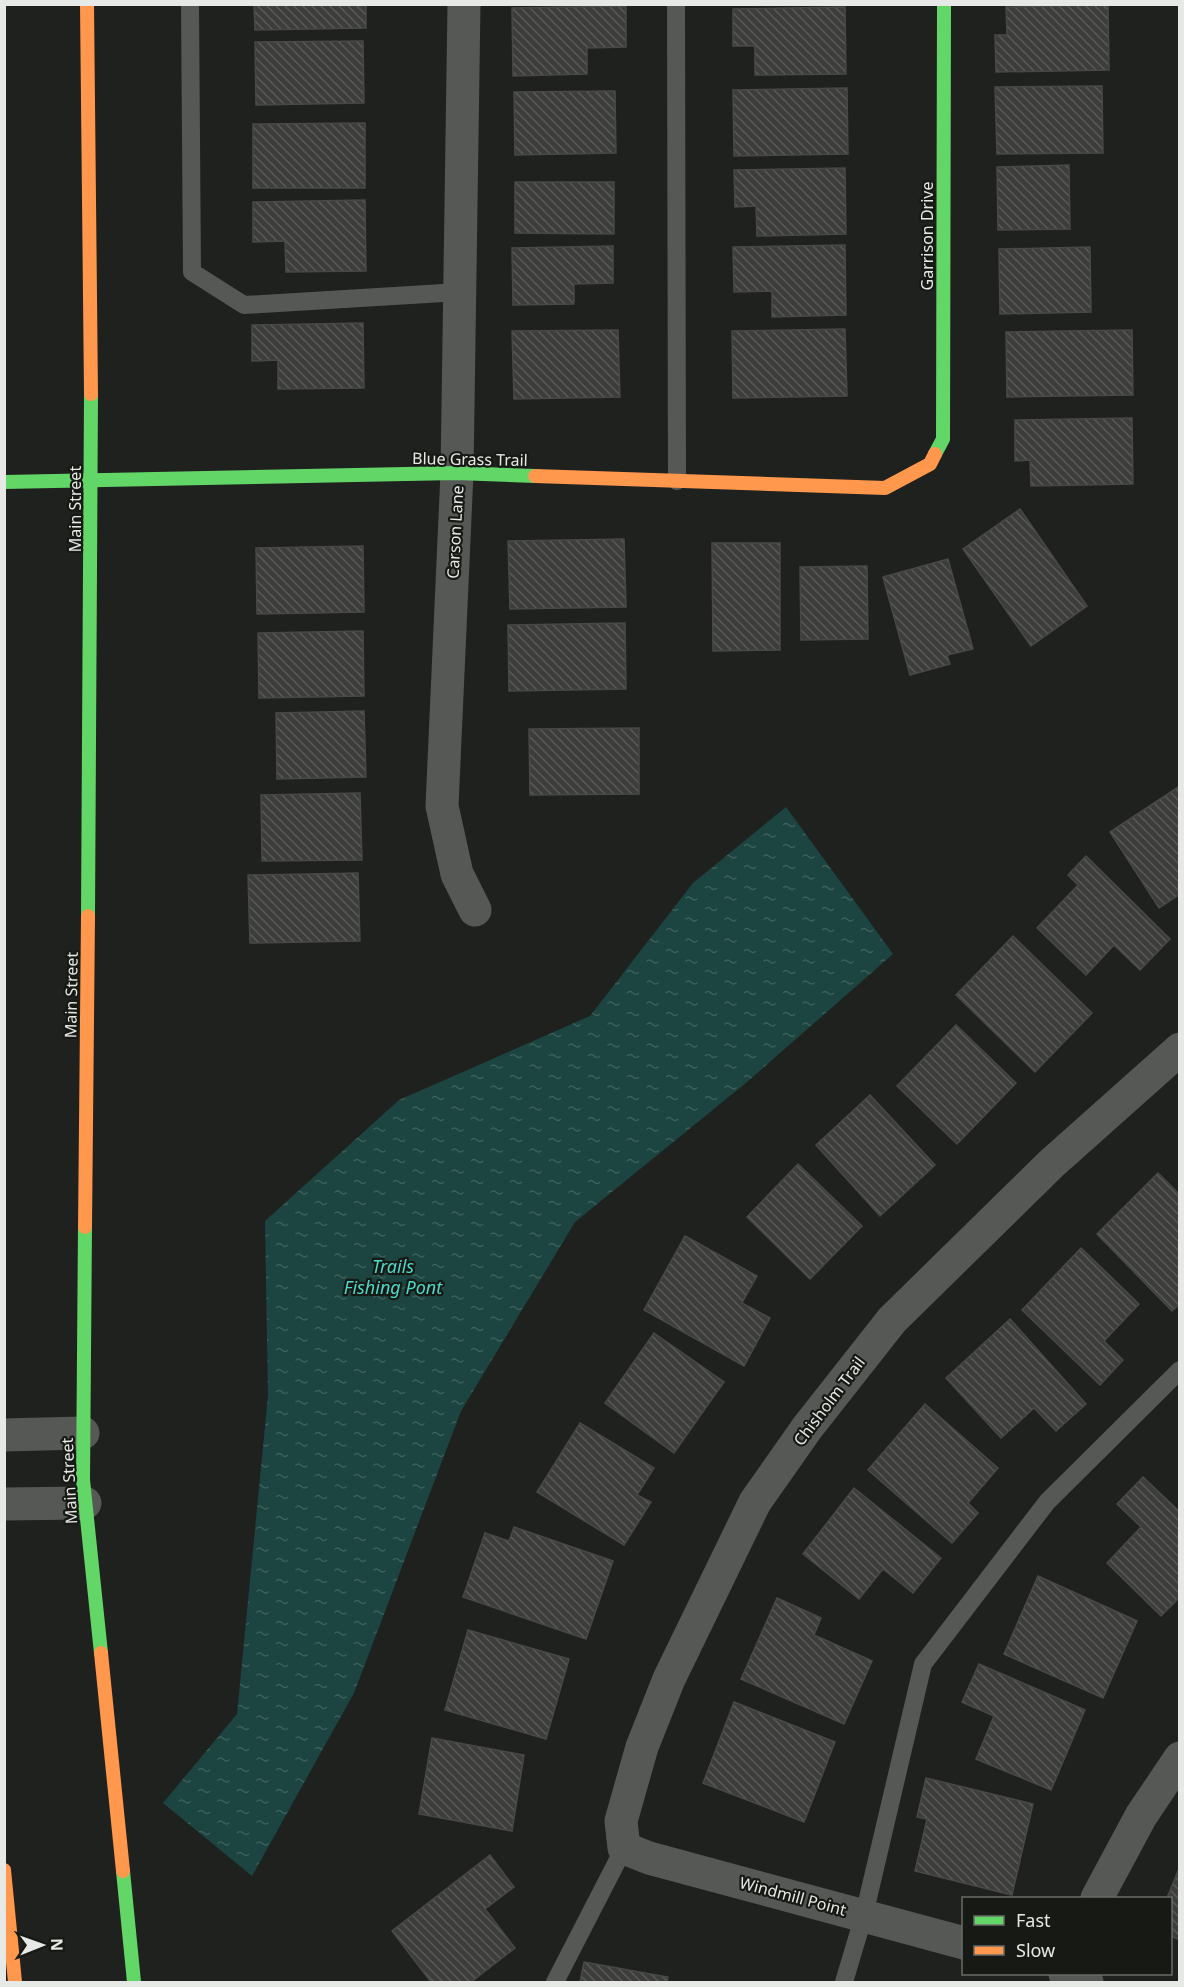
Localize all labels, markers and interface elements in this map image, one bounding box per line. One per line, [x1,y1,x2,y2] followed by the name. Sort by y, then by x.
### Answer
[916,182,938,290] street label: Garrison Drive
[412,447,528,471] street label: Blue Grass Trail
[64,466,86,552] street label: Main Street
[442,485,468,579] street label: Carson Lane
[59,951,83,1038] street label: Main Street
[344,1254,443,1299] water label: Trails Fishing Pont
[788,1352,870,1450] street label: Chisholm Trail
[56,1437,82,1525] street label: Main Street
[737,1871,849,1921] street label: Windmill Point
[962,1897,1172,1975] legend
[1016,1908,1051,1932] text: Fast
[12,1915,72,1975] north arrow
[46,1938,68,1951] text: N
[1016,1938,1055,1962] text: Slow

